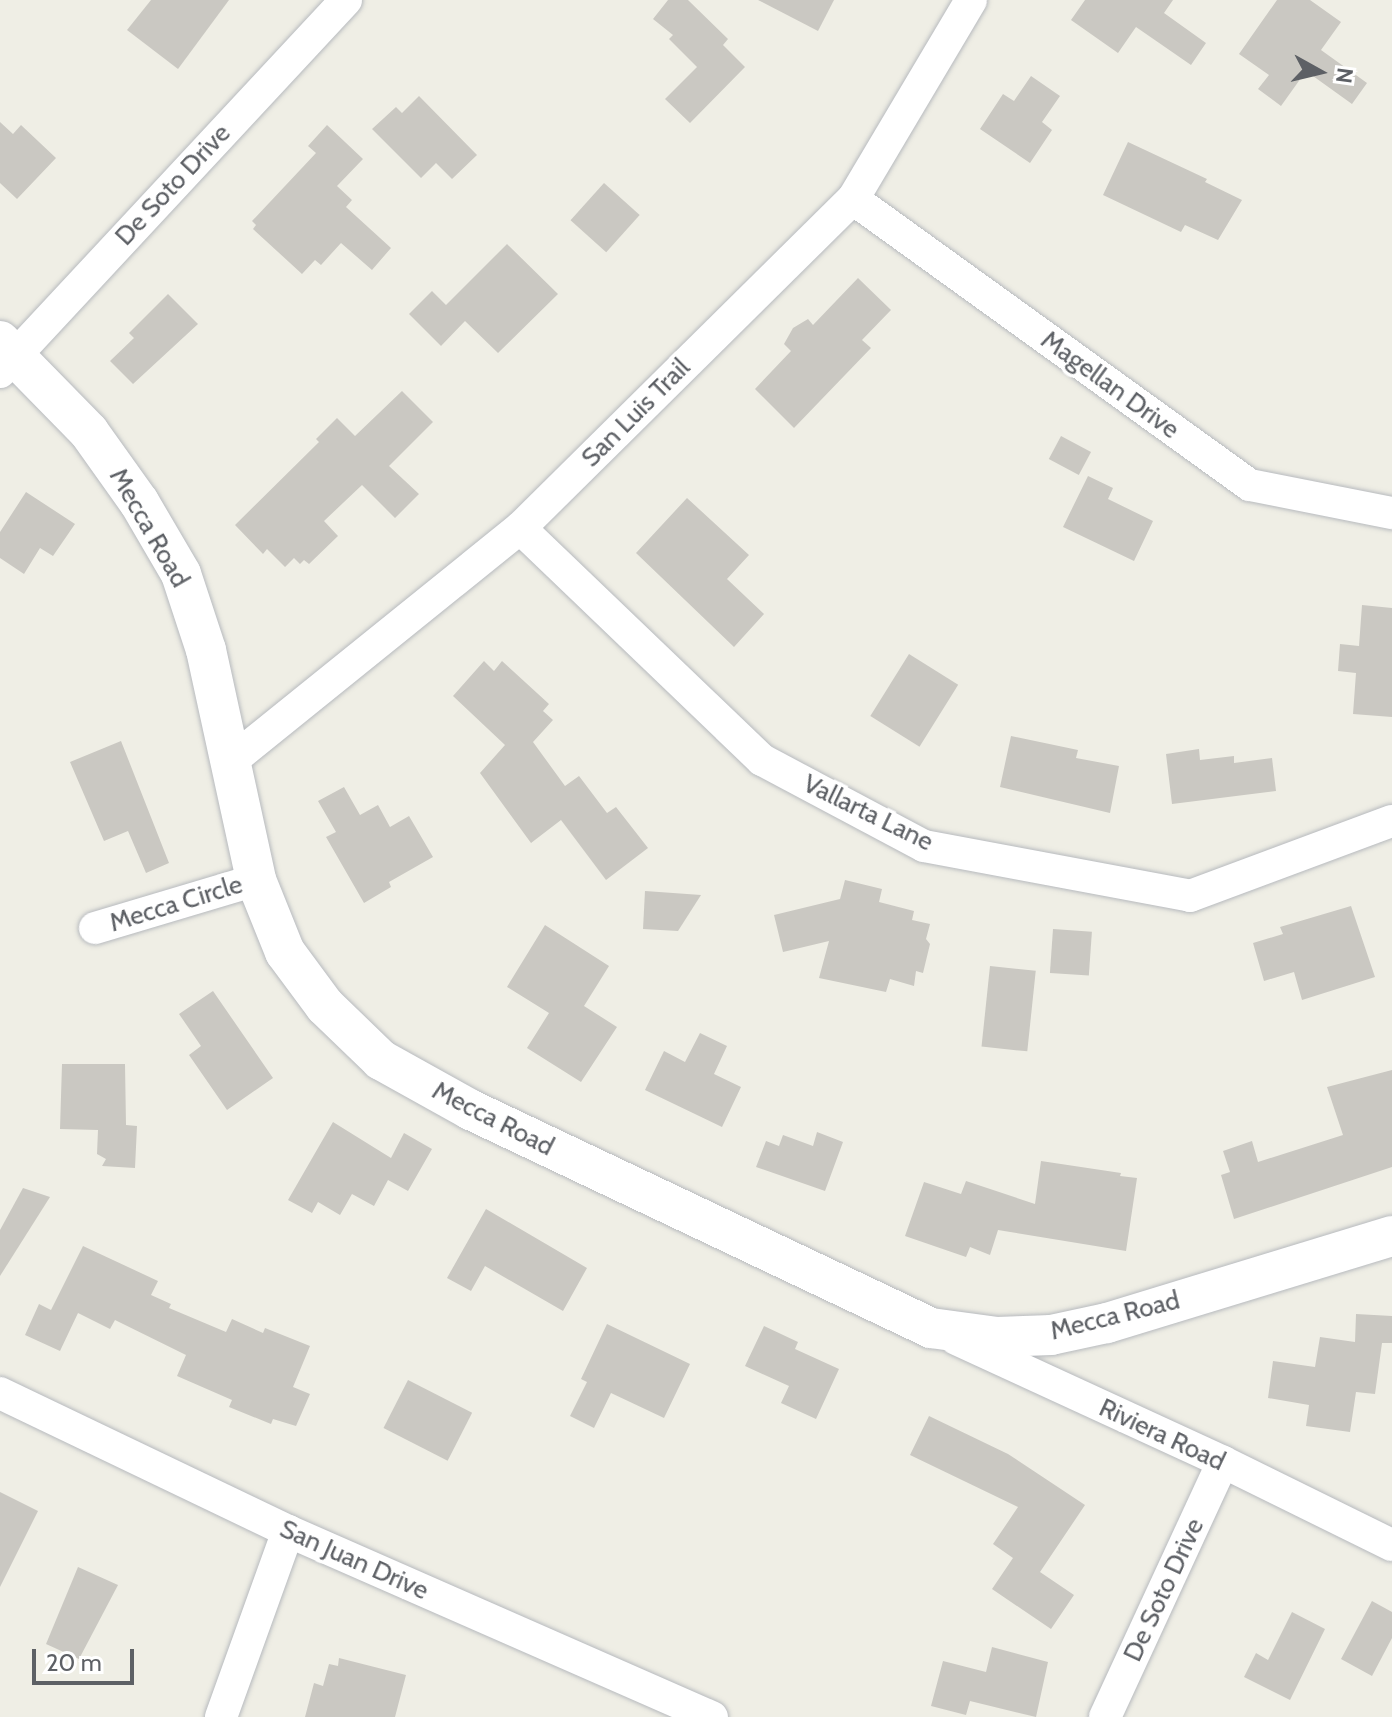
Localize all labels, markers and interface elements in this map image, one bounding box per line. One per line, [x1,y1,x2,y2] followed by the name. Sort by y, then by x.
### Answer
[1280,32,1360,112] north arrow
[1330,66,1359,85] text: N
[109,118,237,252] street label: De Soto Drive
[1035,324,1185,446] street label: Magellan Drive
[575,352,697,474] street label: San Luis Trail
[102,463,196,593] street label: Mecca Road
[798,768,938,858] street label: Vallarta Lane
[106,869,246,939] street label: Mecca Circle
[427,1075,559,1163] street label: Mecca Road
[1047,1285,1183,1347] street label: Mecca Road
[1094,1392,1230,1478] street label: Riviera Road
[275,1513,433,1607] street label: San Juan Drive
[1117,1513,1211,1667] street label: De Soto Drive
[36,1633,138,1683] scale bar
[46,1648,102,1677] text: 20 m

